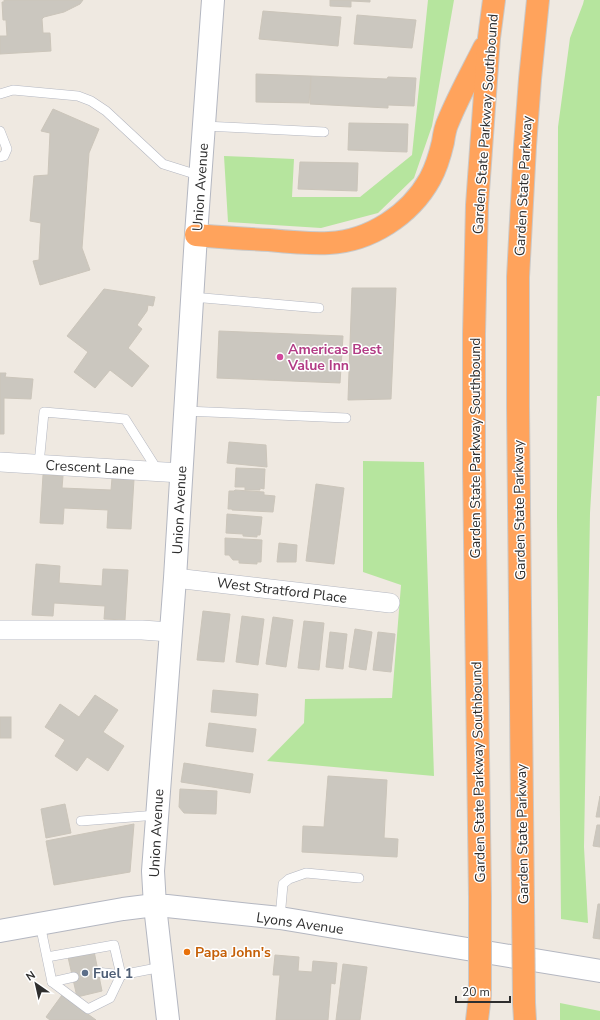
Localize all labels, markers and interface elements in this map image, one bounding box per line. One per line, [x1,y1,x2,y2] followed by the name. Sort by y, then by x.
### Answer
[468,13,503,235] street label: Garden State Parkway Southbound
[510,115,537,257] street label: Garden State Parkway
[188,142,213,232] street label: Union Avenue
[466,338,485,558] street label: Garden State Parkway Southbound
[287,340,382,375] place label: Americas Best Value Inn
[275,352,285,362] marker: Americas Best Value Inn
[509,439,530,580] street label: Garden State Parkway
[45,456,135,479] street label: Crescent Lane
[168,465,191,555] street label: Union Avenue
[216,573,348,608] street label: West Stratford Place
[467,661,490,883] street label: Garden State Parkway Southbound
[512,763,533,904] street label: Garden State Parkway
[145,788,168,878] street label: Union Avenue
[255,908,345,939] street label: Lyons Avenue
[195,943,271,962] place label: Papa John's
[182,947,192,957] marker: Papa John's
[16,964,56,1004] north arrow
[93,964,133,983] place label: Fuel 1
[23,968,38,985] text: N
[80,968,90,978] marker: Fuel 1
[456,978,510,1004] scale bar
[462,984,490,1000] text: 20 m

